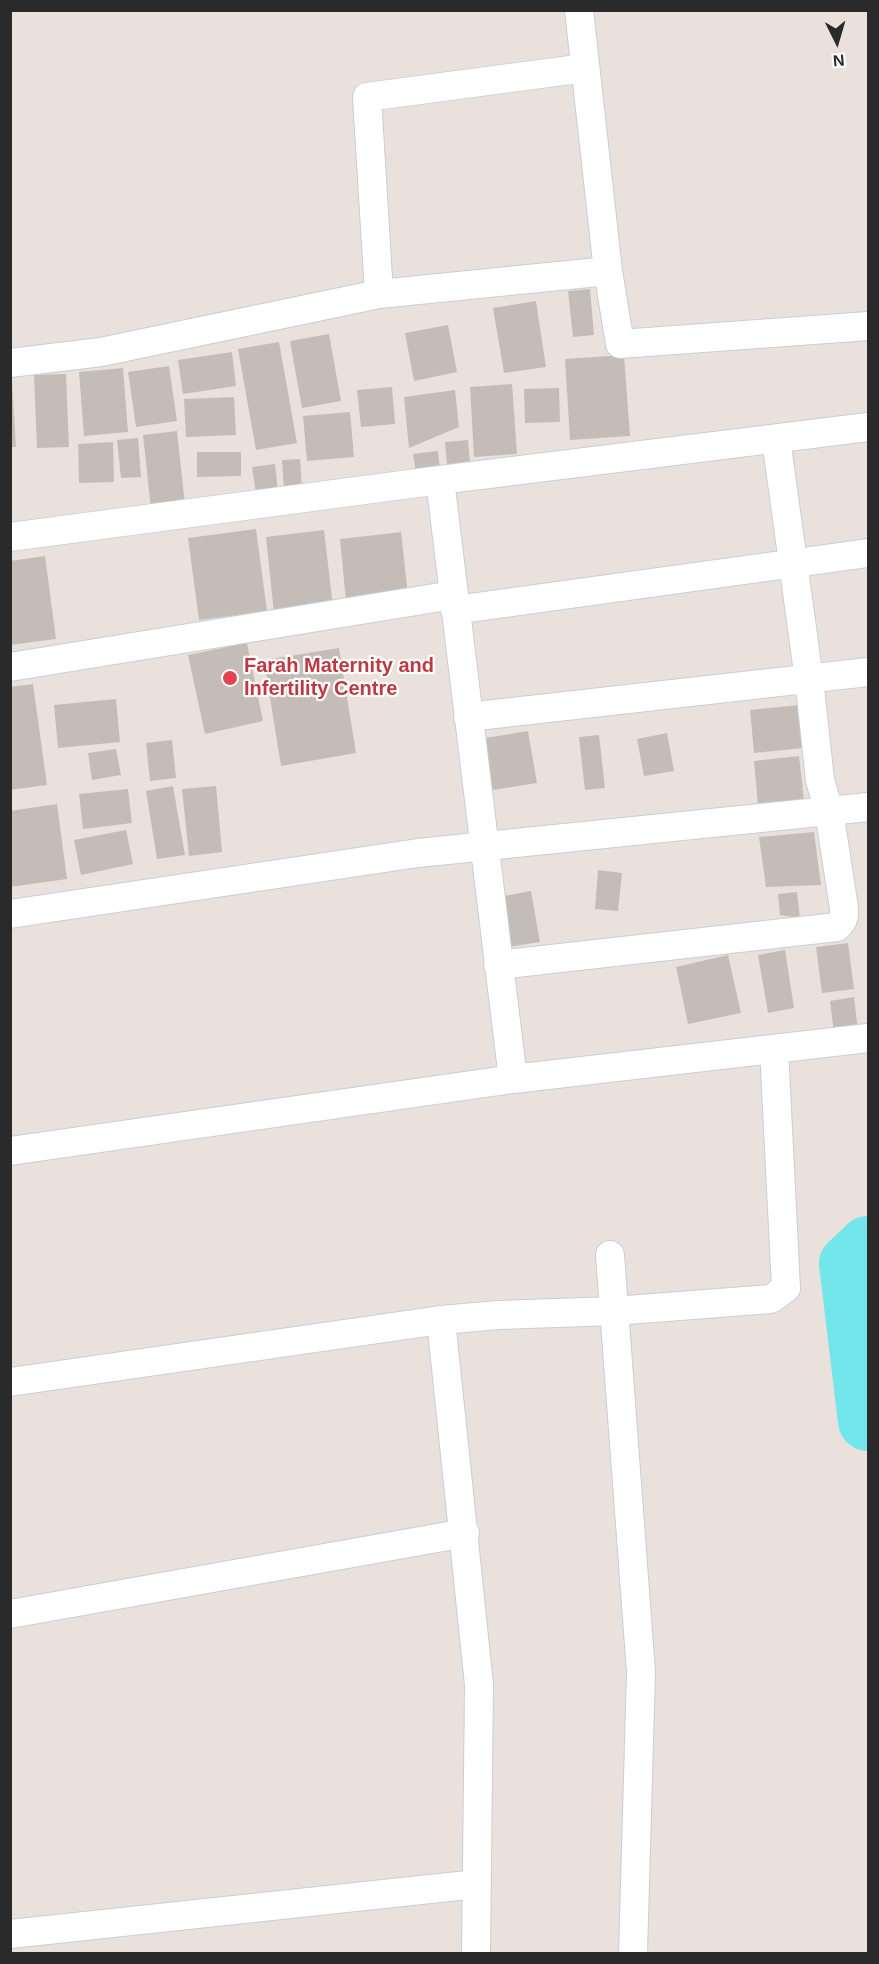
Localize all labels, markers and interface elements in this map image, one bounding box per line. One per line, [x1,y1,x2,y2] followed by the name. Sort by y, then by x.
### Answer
[807,12,867,72] north arrow
[832,51,845,69] text: N
[244,654,434,701] place label: Farah Maternity and Infertility Centre
[221,669,239,687] marker: Farah Maternity and Infertility Centre

